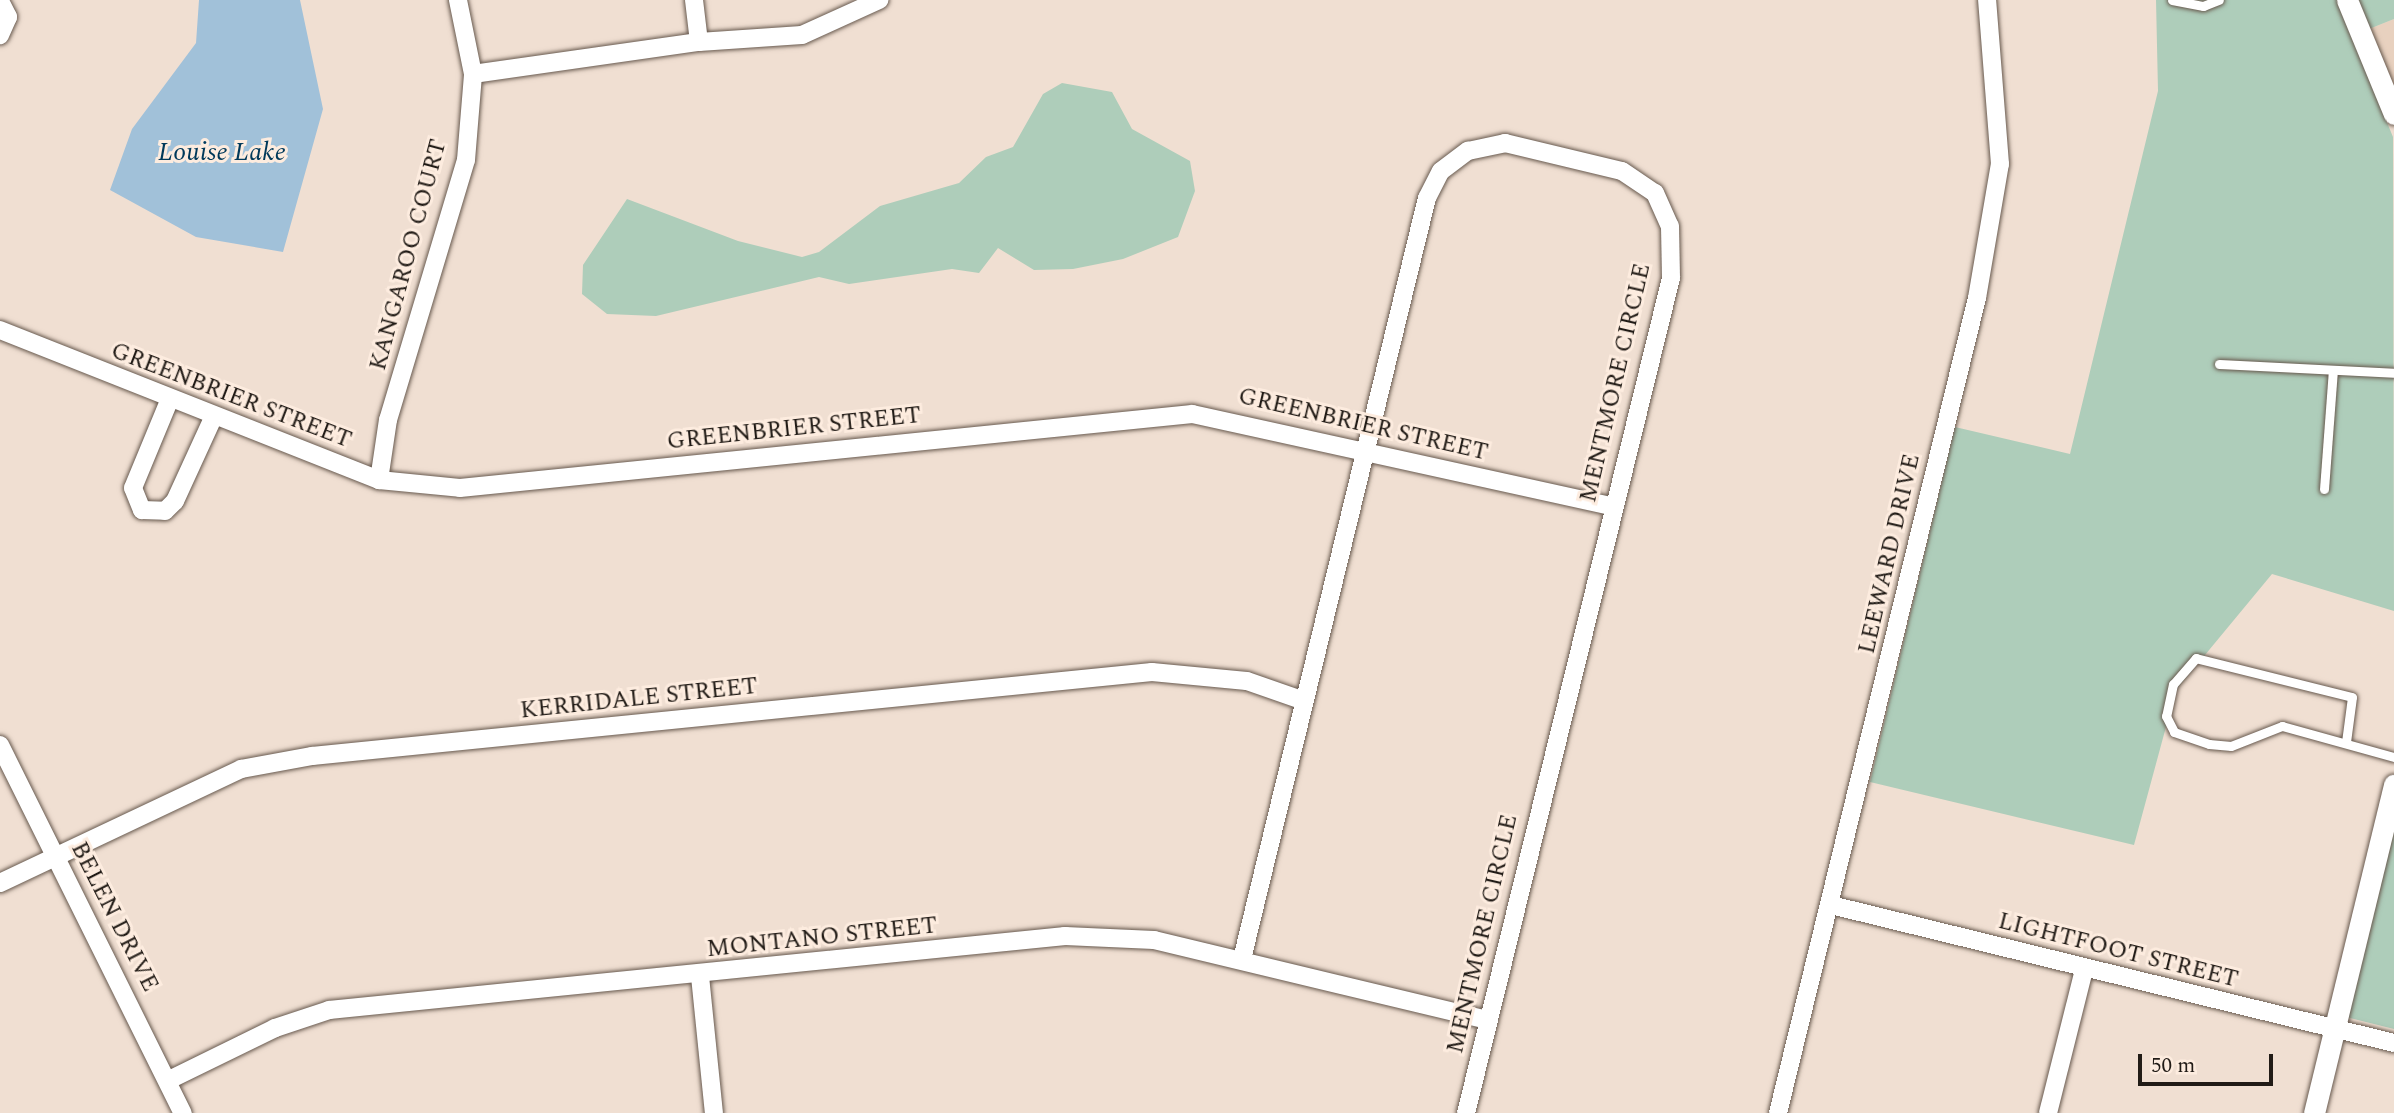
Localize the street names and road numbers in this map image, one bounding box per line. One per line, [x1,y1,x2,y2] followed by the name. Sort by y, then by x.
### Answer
[364,136,454,374] street label: KANGAROO COURT
[1574,261,1658,505] street label: MENTMORE CIRCLE
[107,337,355,455] street label: GREENBRIER STREET
[1235,382,1491,468] street label: GREENBRIER STREET
[666,401,922,457] street label: GREENBRIER STREET
[1853,451,1927,657] street label: LEEWARD DRIVE
[519,672,759,726] street label: KERRIDALE STREET
[1441,812,1525,1056] street label: MENTMORE CIRCLE
[64,837,164,997] street label: BELEN DRIVE
[1995,907,2241,995] street label: LIGHTFOOT STREET
[705,912,939,964] street label: MONTANO STREET

